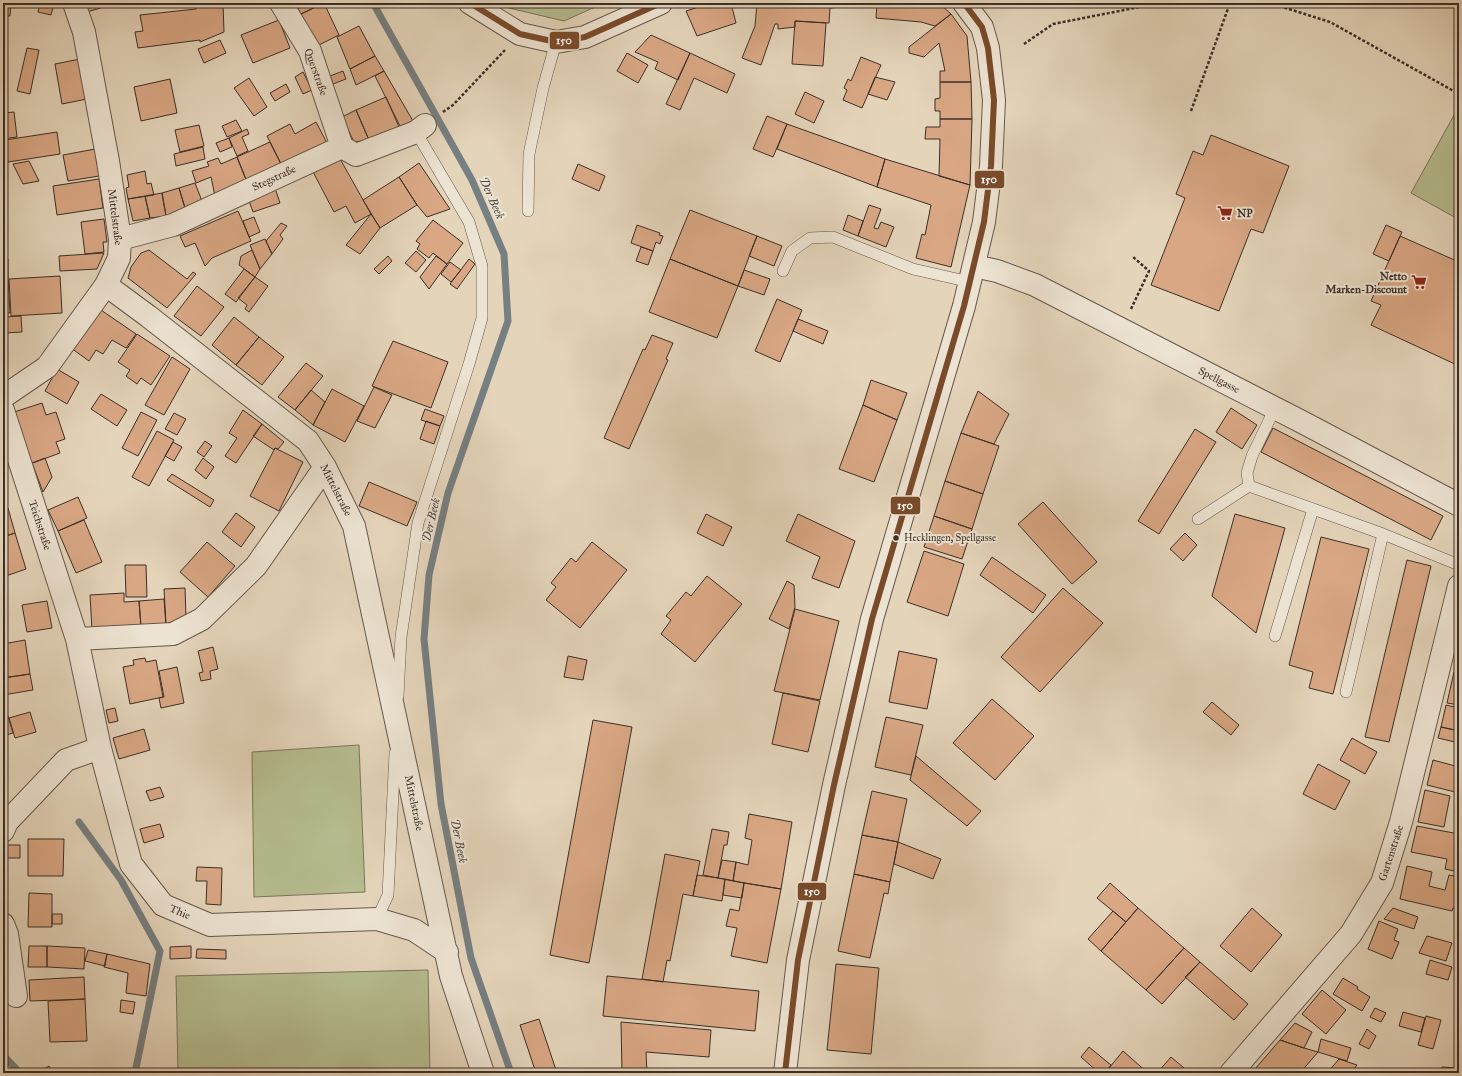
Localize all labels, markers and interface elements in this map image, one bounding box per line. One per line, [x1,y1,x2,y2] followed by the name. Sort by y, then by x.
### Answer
[549,31,580,50] line badge: 150
[556,34,572,47] text: 150
[301,47,331,98] street label: Querstraße
[250,162,298,194] street label: Stegstraße
[974,170,1005,189] line badge: 150
[981,173,997,186] text: 150
[477,175,508,222] water label: Der Beek
[105,188,125,246] street label: Mittelstraße
[1216,204,1234,222] supermarket icon: NP
[1237,207,1253,220] place label: NP
[1325,270,1407,296] place label: Netto Marken-Discount
[1410,273,1428,291] supermarket icon: Netto Marken-Discount
[1196,364,1242,396] street label: Spellgasse
[317,462,355,519] street label: Mittelstraße
[419,496,443,543] water label: Der Beek
[890,496,921,515] line badge: 150
[26,498,54,552] street label: Teichstraße
[897,499,913,512] text: 150
[904,532,996,544] place label: Hecklingen, Spellgasse
[891,533,901,543] marker: Hecklingen, Spellgasse
[402,774,426,832] street label: Mittelstraße
[448,818,470,865] water label: Der Beek
[1376,823,1406,883] street label: Gartenstraße
[797,882,827,901] line badge: 150
[804,885,820,898] text: 150
[168,902,193,922] street label: Thie

